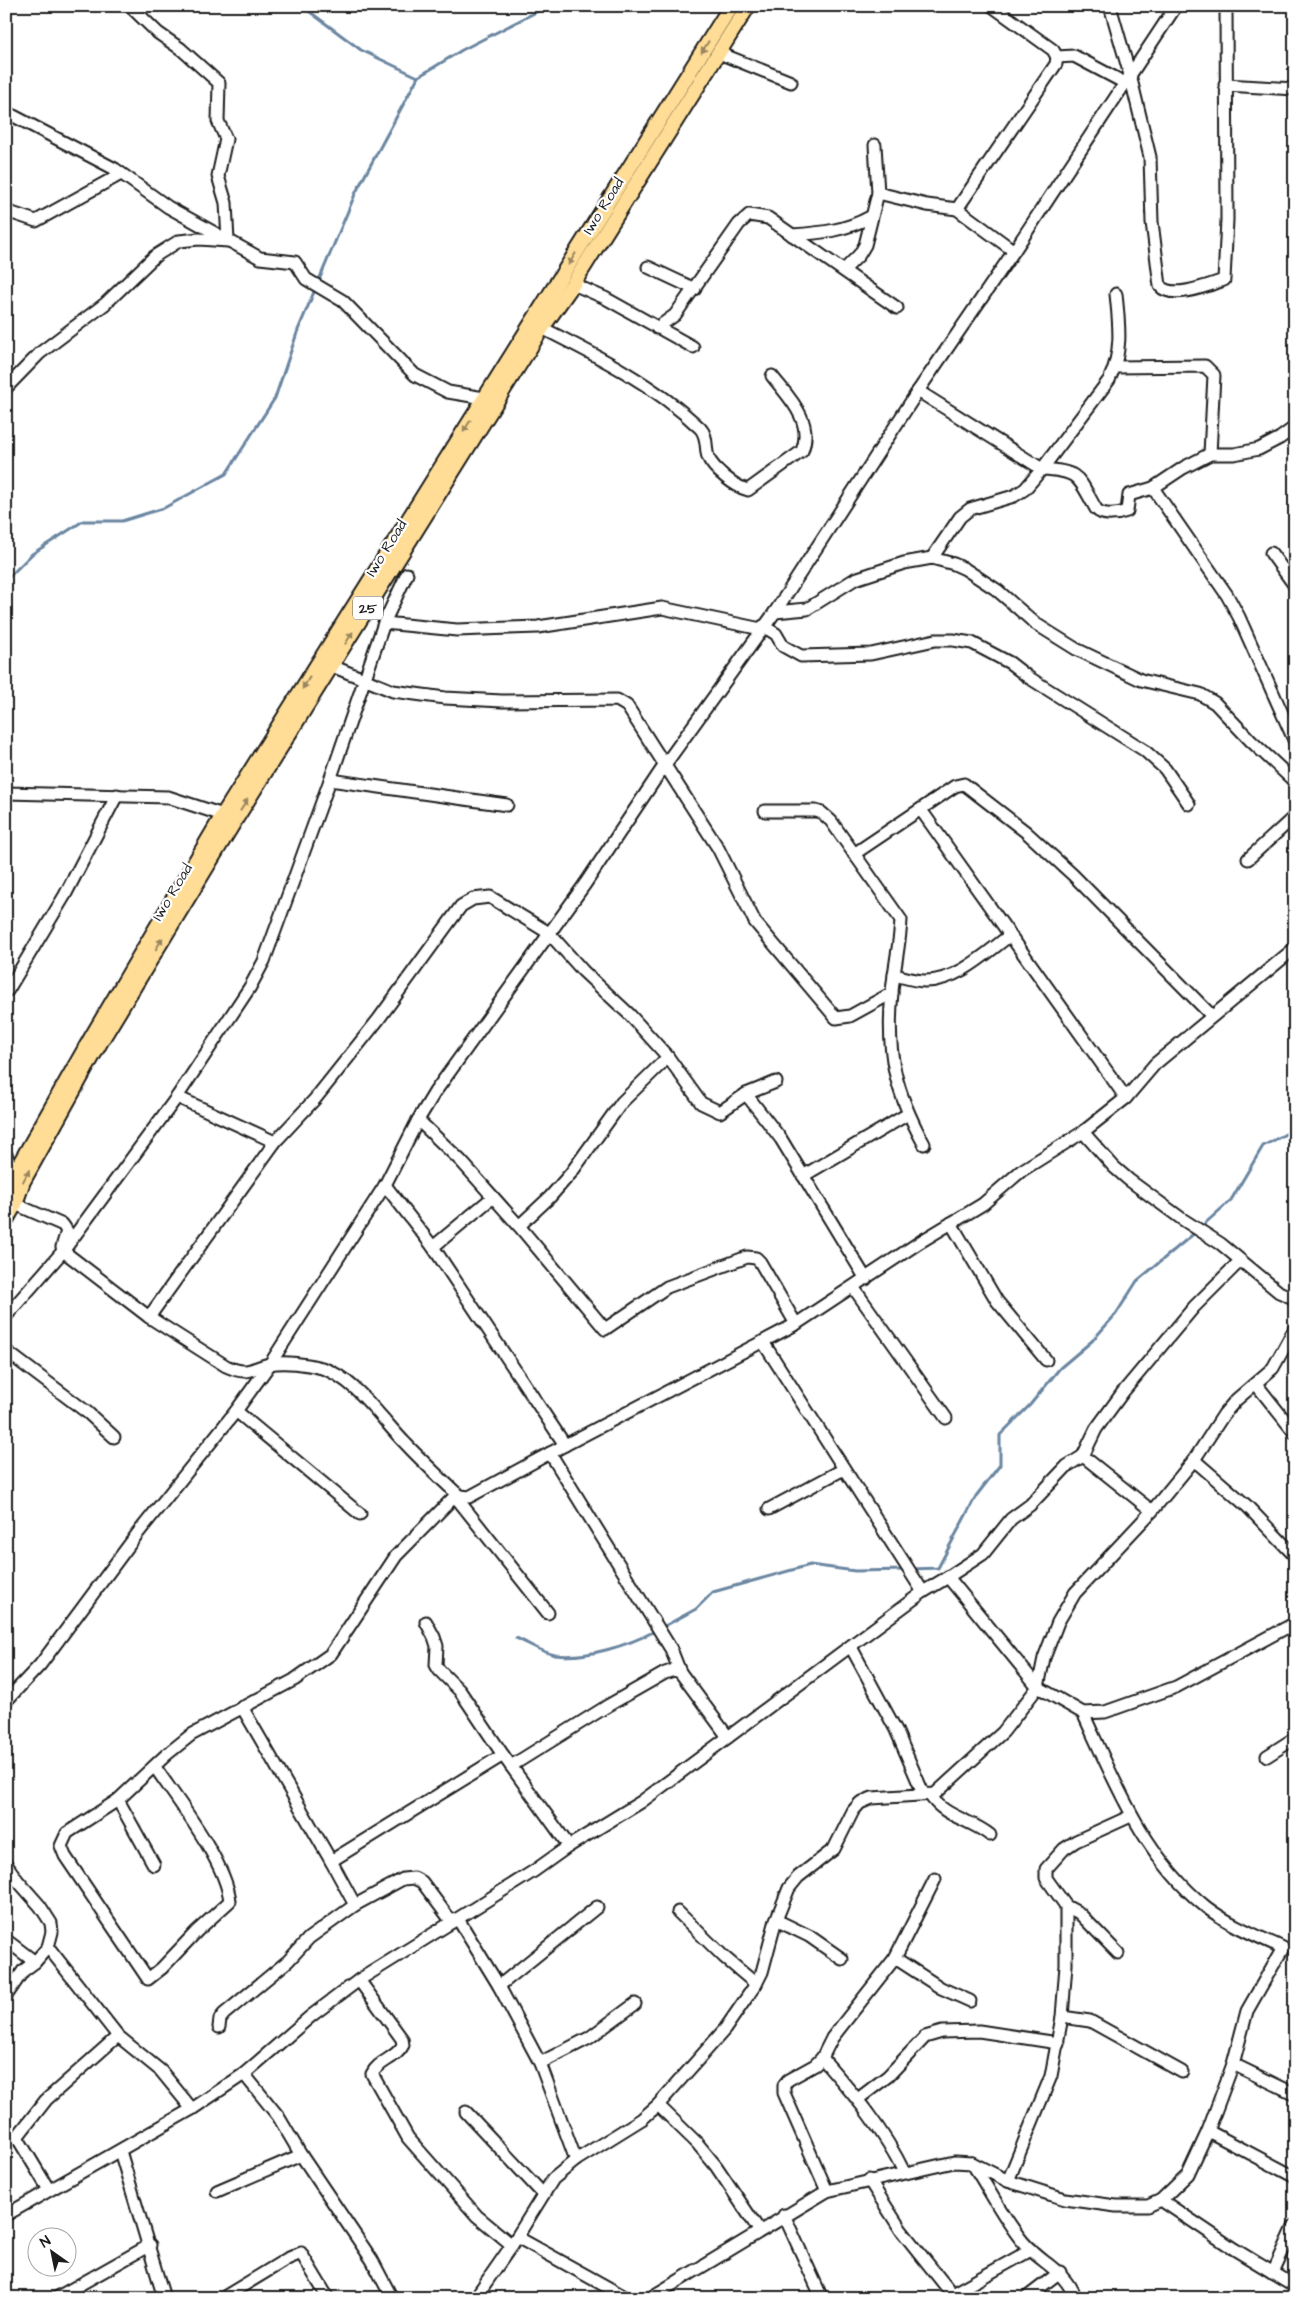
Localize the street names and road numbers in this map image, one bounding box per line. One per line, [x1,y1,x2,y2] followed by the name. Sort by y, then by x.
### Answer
[578,174,629,239] street label: Iwo Road
[361,516,412,581] street label: Iwo Road
[353,596,383,620] road number: 25
[147,859,198,925] street label: Iwo Road

